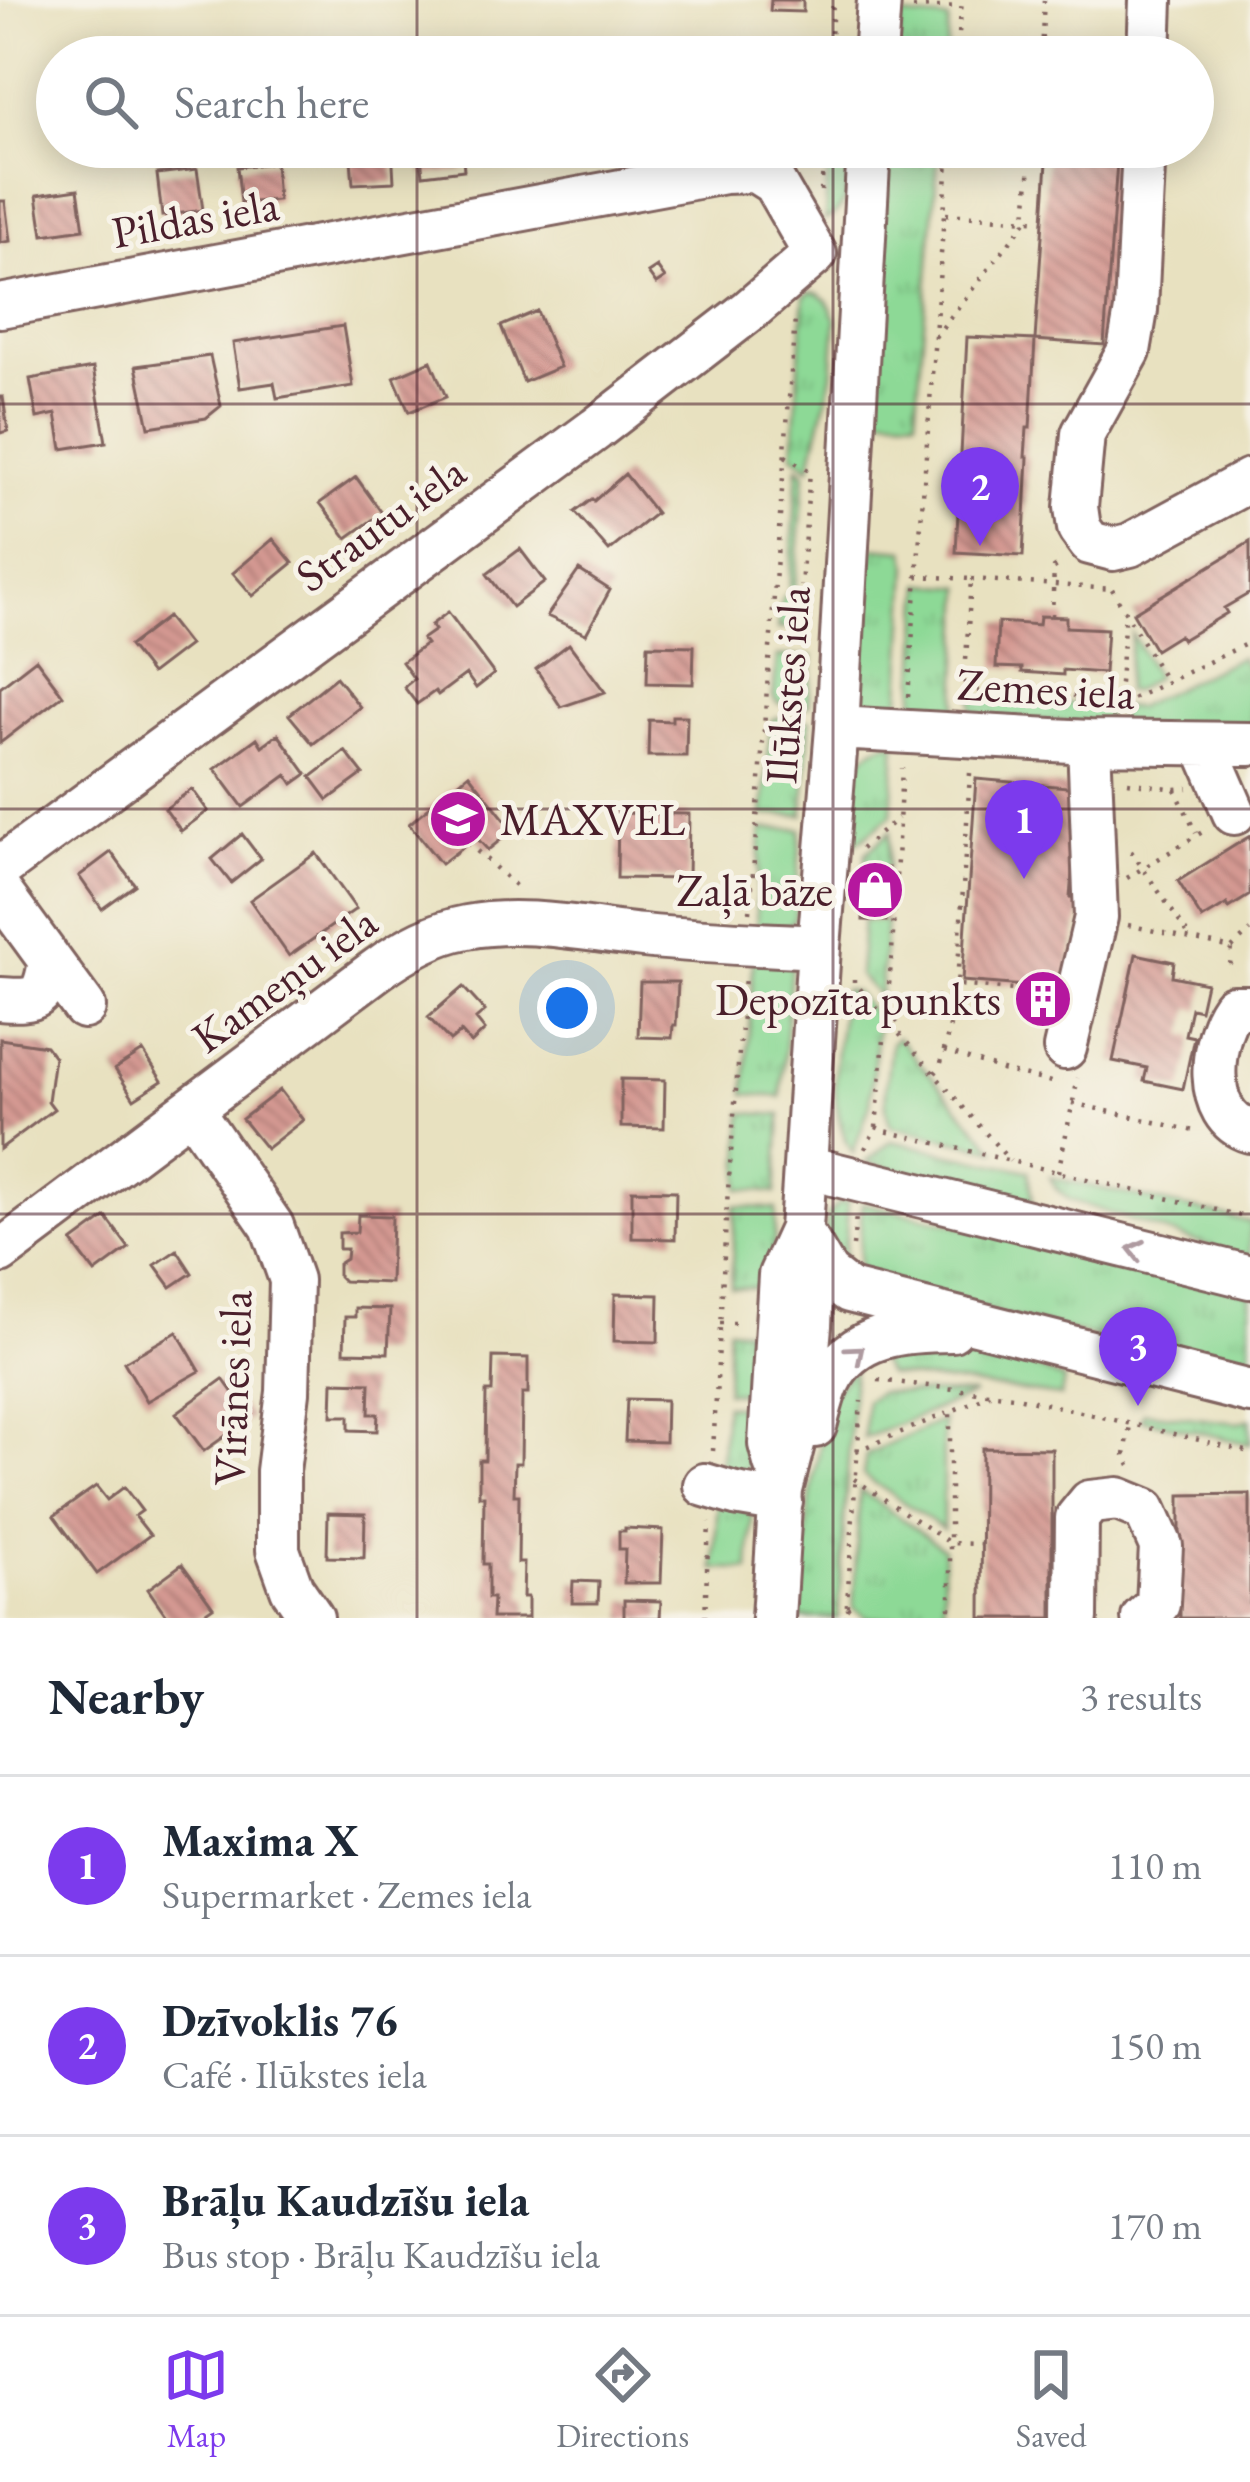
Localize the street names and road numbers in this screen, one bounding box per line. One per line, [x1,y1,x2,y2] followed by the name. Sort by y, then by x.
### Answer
[107,175,283,261] street label: Pildas iela
[284,442,476,604] street label: Strautu iela
[751,584,823,786] street label: Ilūkstes iela
[956,654,1136,722] street label: Zemes iela
[180,892,388,1066] street label: Kameņu iela
[200,1289,264,1487] street label: Virānes iela

